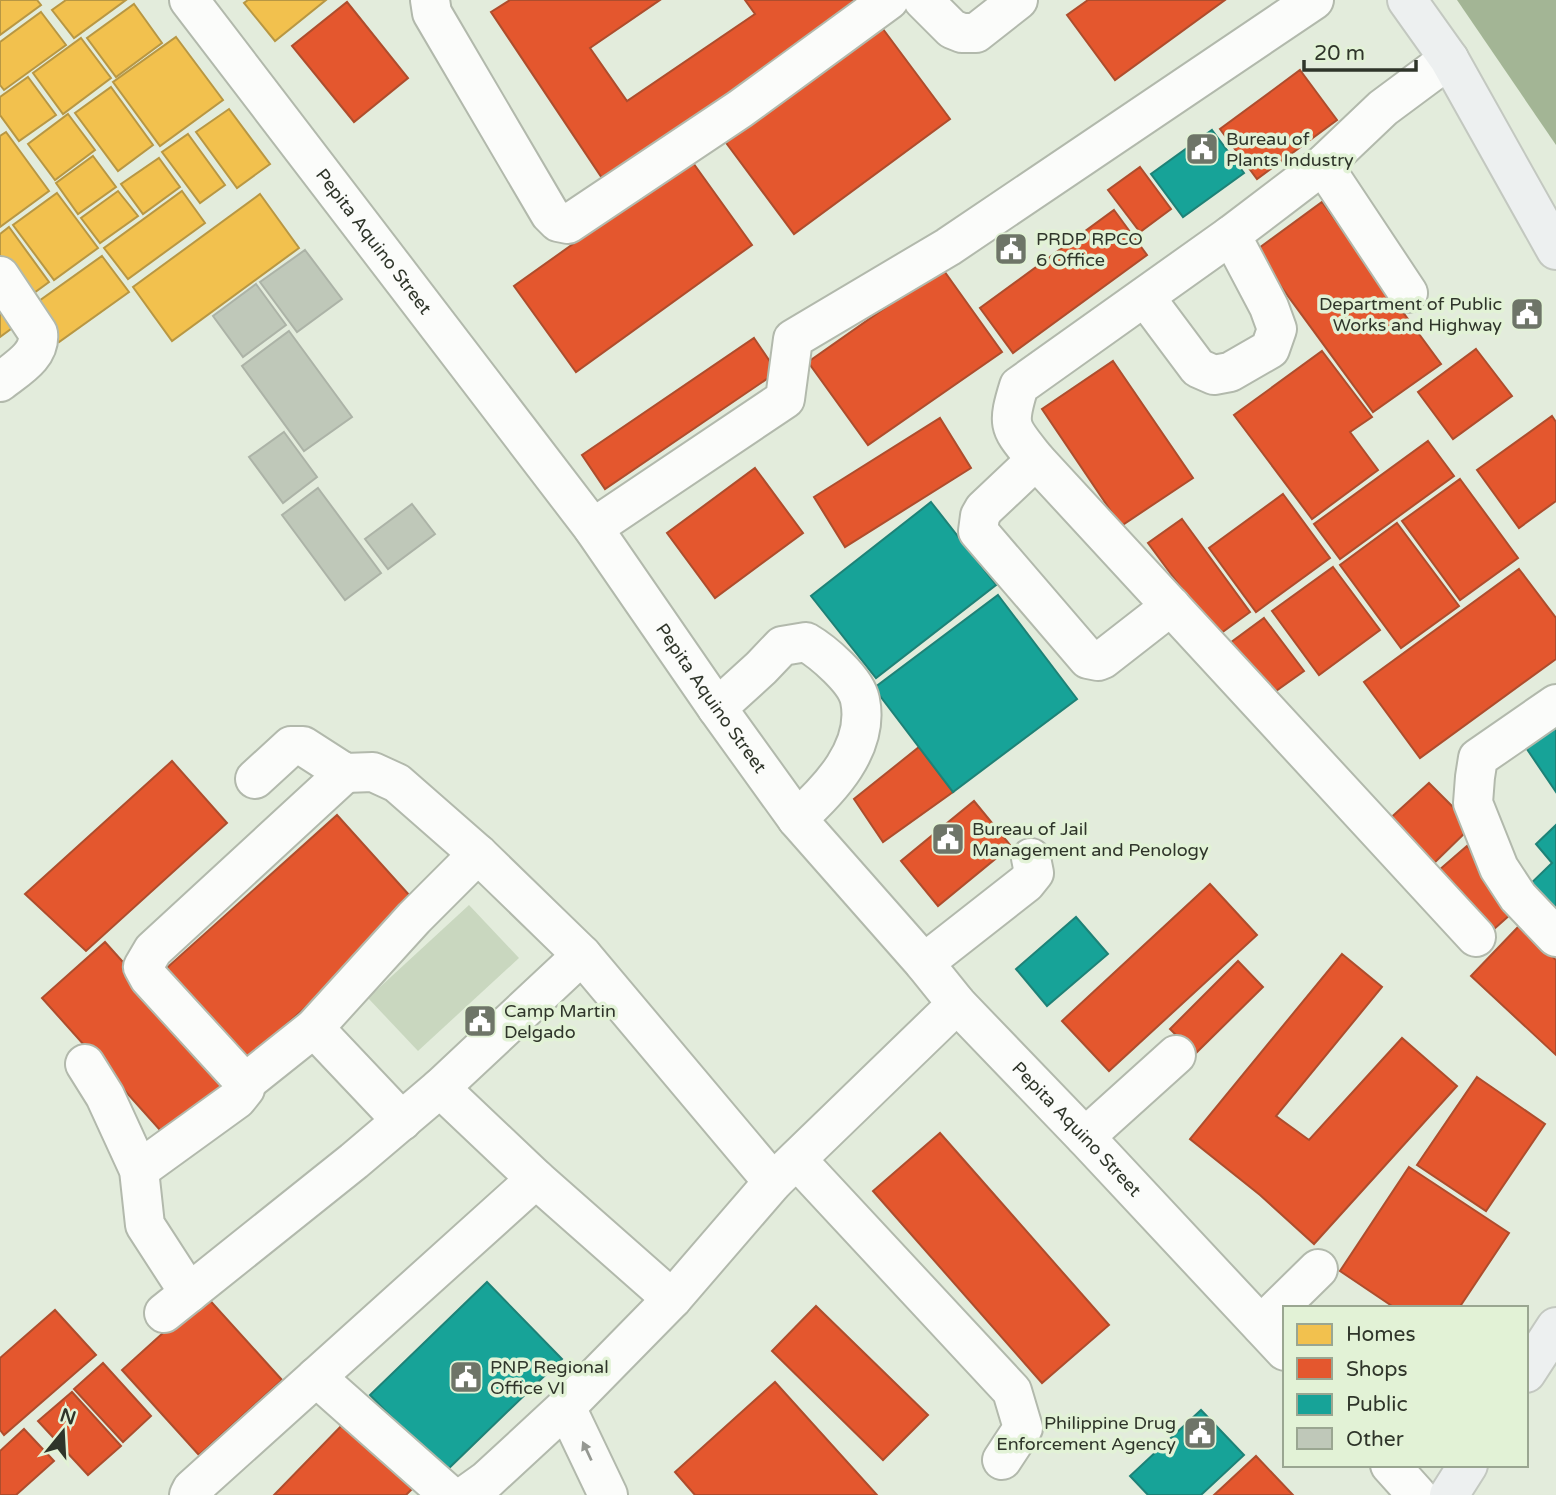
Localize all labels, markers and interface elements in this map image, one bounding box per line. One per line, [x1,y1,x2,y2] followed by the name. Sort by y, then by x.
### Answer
[1304,28,1416,72] scale bar
[1314,41,1365,66] text: 20 m
[1226,128,1354,171] place label: Bureau of Plants Industry
[1183,130,1221,168] public building icon: Bureau of Plants Industry
[311,164,437,319] street label: Pepita Aquino Street
[1036,228,1143,271] place label: PRDP RPCO 6 Office
[992,230,1030,268] public building icon: PRDP RPCO 6 Office
[1319,293,1502,336] place label: Department of Public Works and Highway
[1508,295,1546,333] public building icon: Department of Public Works and Highway
[651,619,771,777] street label: Pepita Aquino Street
[972,818,1209,861] place label: Bureau of Jail Management and Penology
[929,820,967,858] public building icon: Bureau of Jail Management and Penology
[504,1000,616,1043] place label: Camp Martin Delgado
[461,1002,499,1040] public building icon: Camp Martin Delgado
[1007,1057,1146,1201] street label: Pepita Aquino Street
[1283,1306,1528,1467] legend
[1346,1322,1416,1347] text: Homes
[490,1356,609,1399] place label: PNP Regional Office VI
[1346,1357,1408,1382] text: Shops
[447,1358,485,1396] public building icon: PNP Regional Office VI
[1346,1392,1408,1417] text: Public
[28,1397,98,1467] north arrow
[57,1404,79,1430] text: N
[996,1412,1176,1455] place label: Philippine Drug Enforcement Agency
[1181,1414,1219,1452] public building icon: Philippine Drug Enforcement Agency
[1346,1427,1404,1452] text: Other
[581,1441,592,1461] one-way arrow

